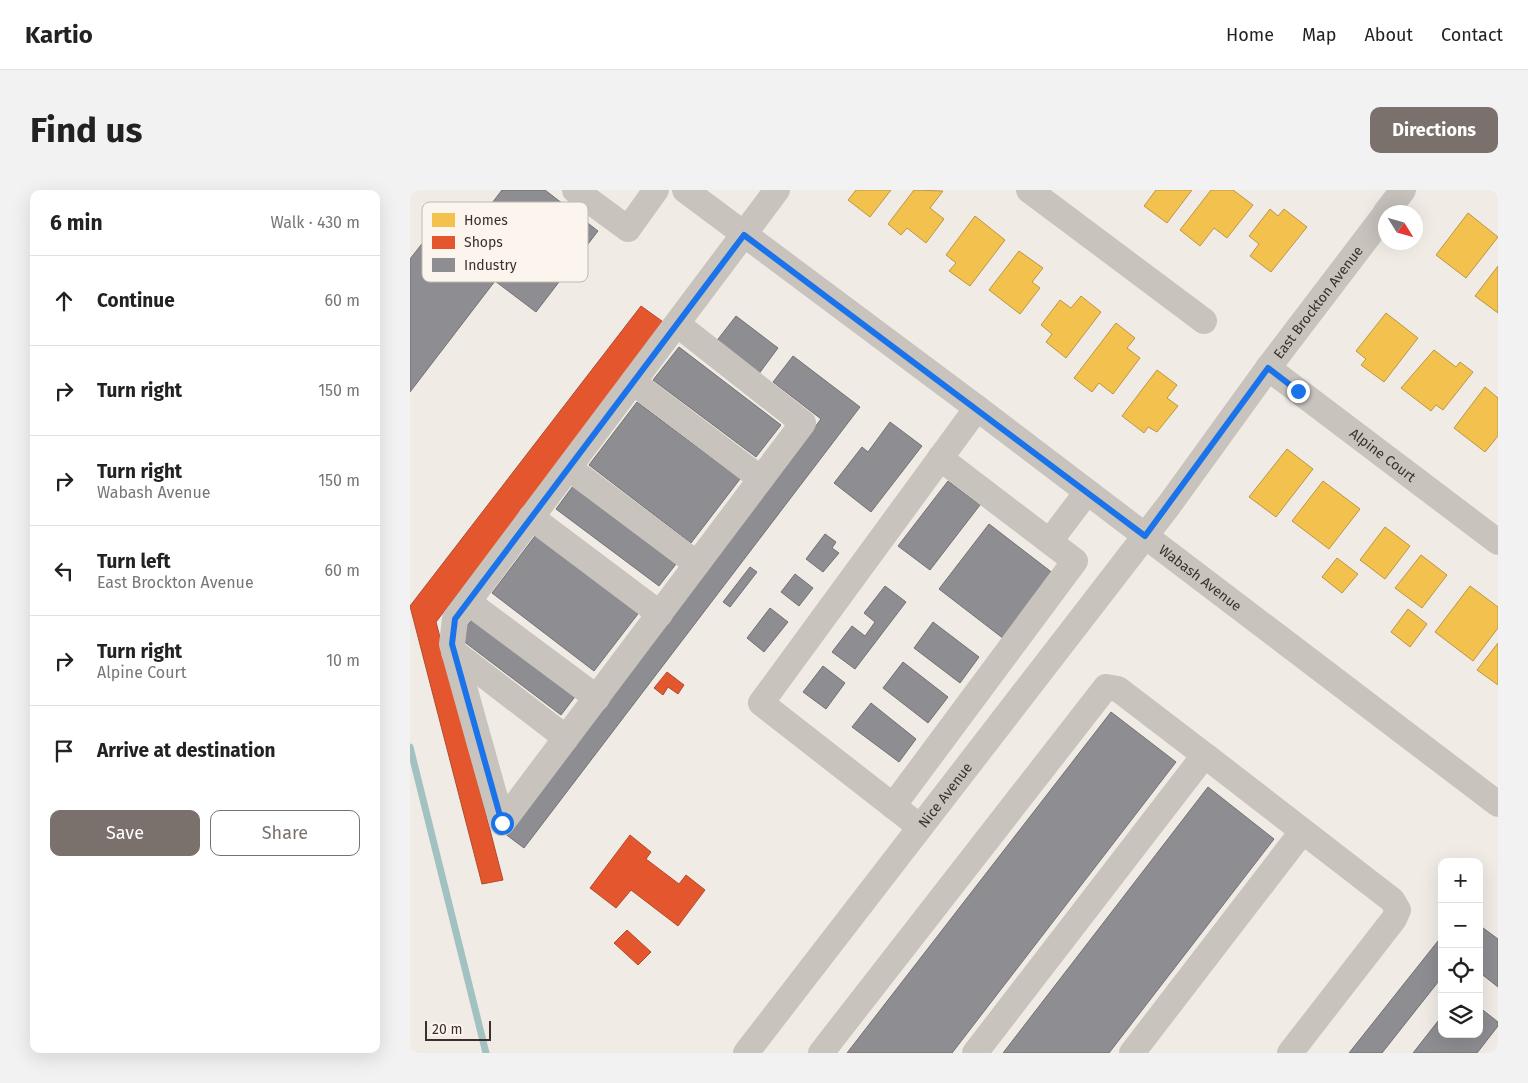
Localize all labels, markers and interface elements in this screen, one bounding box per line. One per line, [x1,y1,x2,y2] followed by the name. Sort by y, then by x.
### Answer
[25,21,93,49] text: Kartio
[1226,24,1274,46] text: Home
[1302,24,1336,46] text: Map
[1364,24,1413,46] text: About
[1441,24,1503,46] text: Contact
[1370,107,1498,153] button: Directions
[30,109,142,151] text: Find us
[422,202,588,282] legend
[1378,205,1423,250] north arrow
[50,210,103,236] text: 6 min
[464,212,508,229] text: Homes
[270,213,360,232] text: Walk · 430 m
[464,234,503,251] text: Shops
[1270,243,1367,362] street label: East Brockton Avenue
[464,257,517,274] text: Industry
[50,287,78,315] icon: ahead
[97,289,175,312] text: Continue
[325,291,360,310] text: 60 m
[50,377,78,405] icon: right
[97,379,182,402] text: Turn right
[1287,380,1310,403] route end
[318,381,360,400] text: 150 m
[1346,425,1420,486] street label: Alpine Court
[97,460,182,483] text: Turn right
[50,467,78,495] icon: right
[318,471,360,490] text: 150 m
[97,483,211,502] text: Wabash Avenue
[1155,541,1245,615] street label: Wabash Avenue
[97,550,171,573] text: Turn left
[50,557,78,585] icon: left
[325,561,360,580] text: 60 m
[97,573,254,592] text: East Brockton Avenue
[97,640,182,663] text: Turn right
[50,647,78,675] icon: right
[326,651,360,670] text: 10 m
[97,663,186,682] text: Alpine Court
[50,737,78,765] icon: arrive
[97,739,276,762] text: Arrive at destination
[915,759,976,831] street label: Nice Avenue
[50,810,200,856] button: Save
[210,810,360,856] button: Share
[491,812,514,835] route start
[1438,858,1483,1038] map controls
[1438,858,1483,903] button: +
[1438,903,1483,948] button: −
[1438,948,1483,993] button: locate
[1438,993,1483,1038] button: layers
[425,1018,491,1041] scale bar
[432,1021,462,1038] text: 20 m

